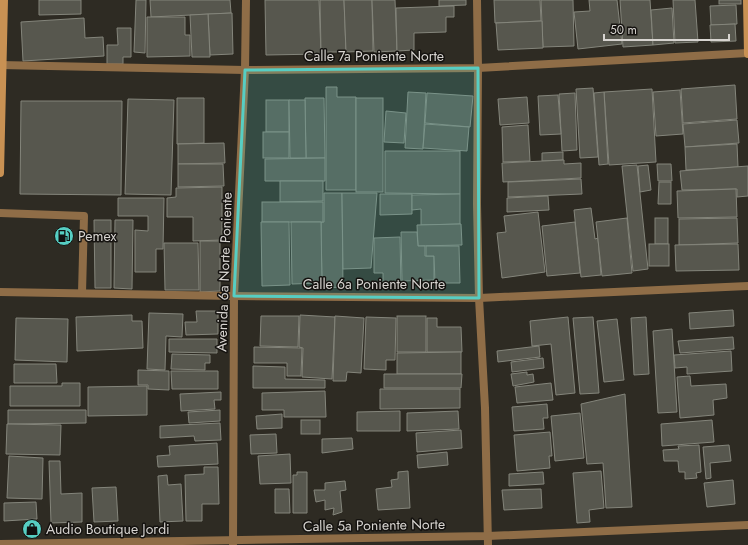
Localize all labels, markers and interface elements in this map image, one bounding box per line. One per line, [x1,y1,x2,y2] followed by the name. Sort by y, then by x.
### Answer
[604,16,729,42] scale bar
[610,21,637,39] text: 50 m
[304,46,444,66] street label: Calle 7a Poniente Norte
[211,192,237,352] street label: Avenida 6a Norte Poniente
[53,225,75,247] fuel station icon: Pemex
[78,226,116,246] place label: Pemex
[303,274,445,294] street label: Calle 6a Poniente Norte
[303,514,445,536] street label: Calle 5a Poniente Norte
[21,518,43,540] shop icon: Audio Boutique Jordi
[46,519,170,539] place label: Audio Boutique Jordi

